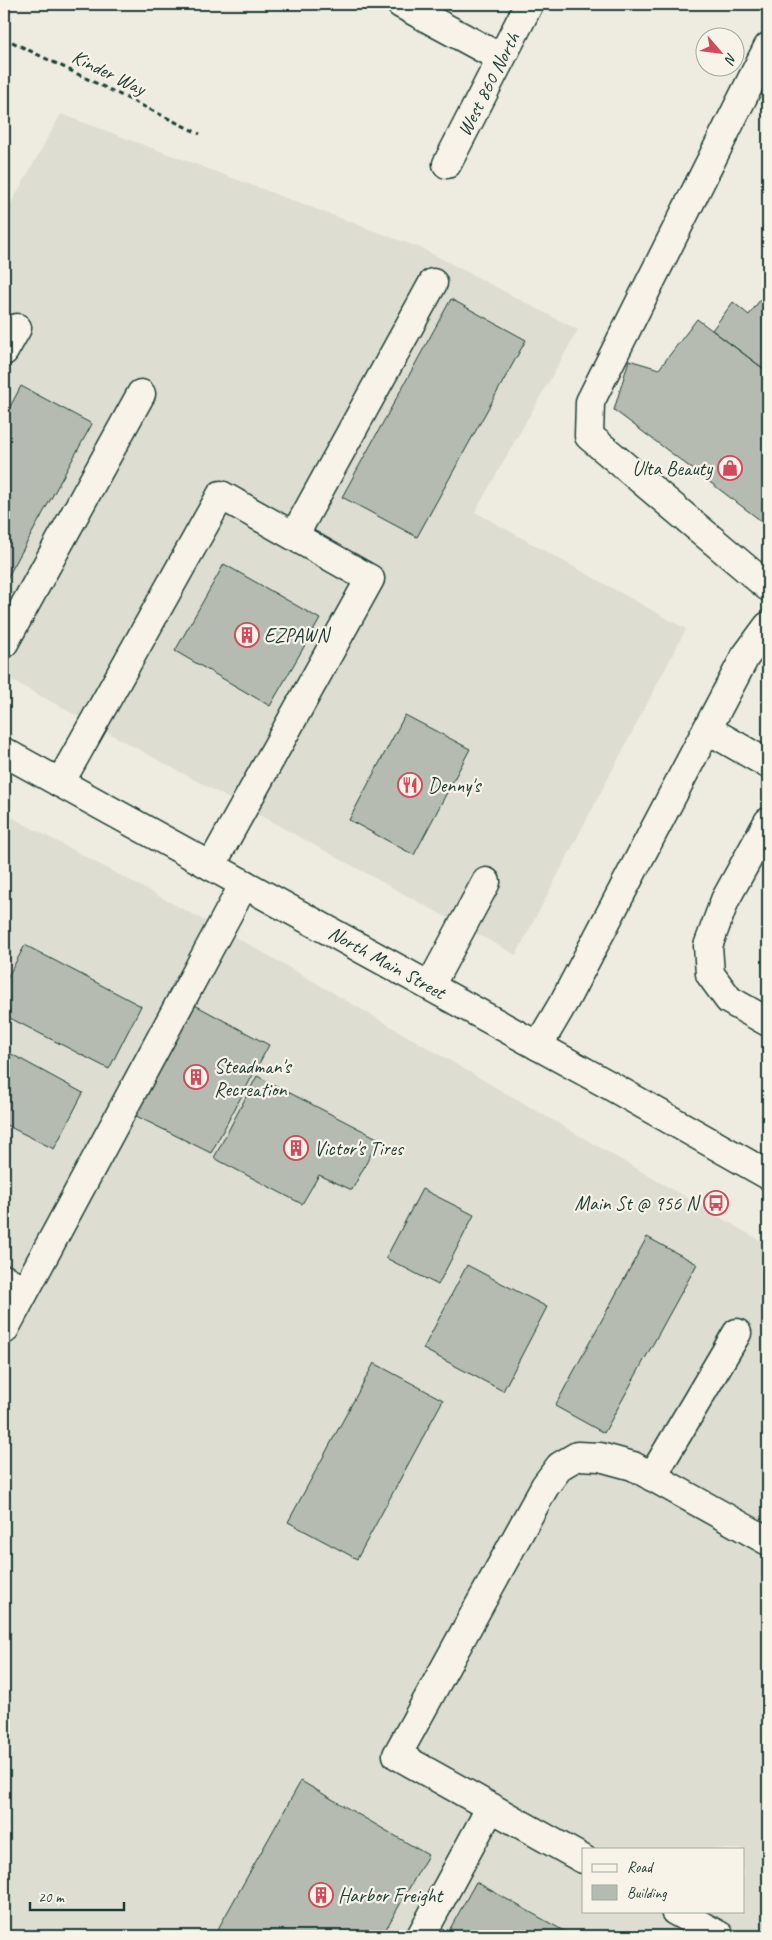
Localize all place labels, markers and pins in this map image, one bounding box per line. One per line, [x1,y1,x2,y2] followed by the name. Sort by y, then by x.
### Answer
[717,455,743,481] shop icon: Ulta Beauty
[632,456,713,481] place label: Ulta Beauty
[234,622,260,648] building icon: EZPAWN
[264,623,331,648] place label: EZPAWN
[397,772,423,798] restaurant icon: Denny's
[428,773,482,798] place label: Denny's
[214,1054,293,1102] place label: Steadman's Recreation
[183,1064,209,1090] building icon: Steadman's Recreation
[283,1135,309,1161] building icon: Victor's Tires
[314,1136,405,1161] place label: Victor's Tires
[703,1190,729,1216] bus stop icon: Main St @ 956 N
[575,1191,701,1216] place label: Main St @ 956 N
[308,1882,334,1908] building icon: Harbor Freight
[338,1883,444,1908] place label: Harbor Freight

